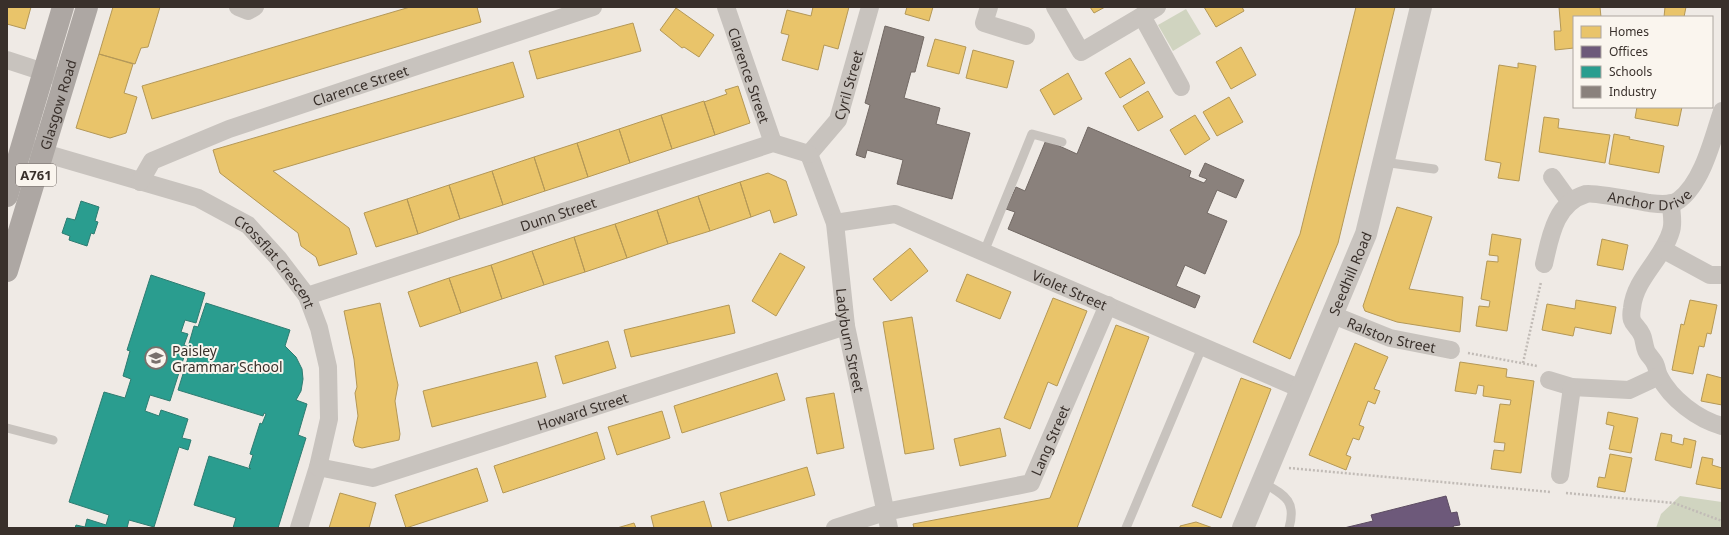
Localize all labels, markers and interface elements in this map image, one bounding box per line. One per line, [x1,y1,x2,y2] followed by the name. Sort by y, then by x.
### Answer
[1573,16,1713,108] legend
[1609,23,1649,40] text: Homes
[724,25,775,125] street label: Clarence Street
[1609,43,1648,60] text: Offices
[829,48,867,122] street label: Cyril Street
[35,57,80,152] street label: Glasgow Road
[310,60,411,110] street label: Clarence Street
[1609,63,1652,80] text: Schools
[1609,83,1657,100] text: Industry
[16,164,56,186] road number: A761
[1606,184,1695,214] street label: Anchor Drive
[517,192,598,235] street label: Dunn Street
[231,210,320,311] street label: Crossflat Crescent
[1324,229,1375,318] street label: Seedhill Road
[1029,265,1110,314] street label: Violet Street
[833,287,869,394] street label: Ladyburn Street
[1344,312,1437,356] street label: Ralston Street
[172,341,283,376] place label: Paisley Grammar School
[143,345,169,371] school or university icon: Paisley Grammar School
[535,387,630,434] street label: Howard Street
[1026,402,1073,478] street label: Lang Street

